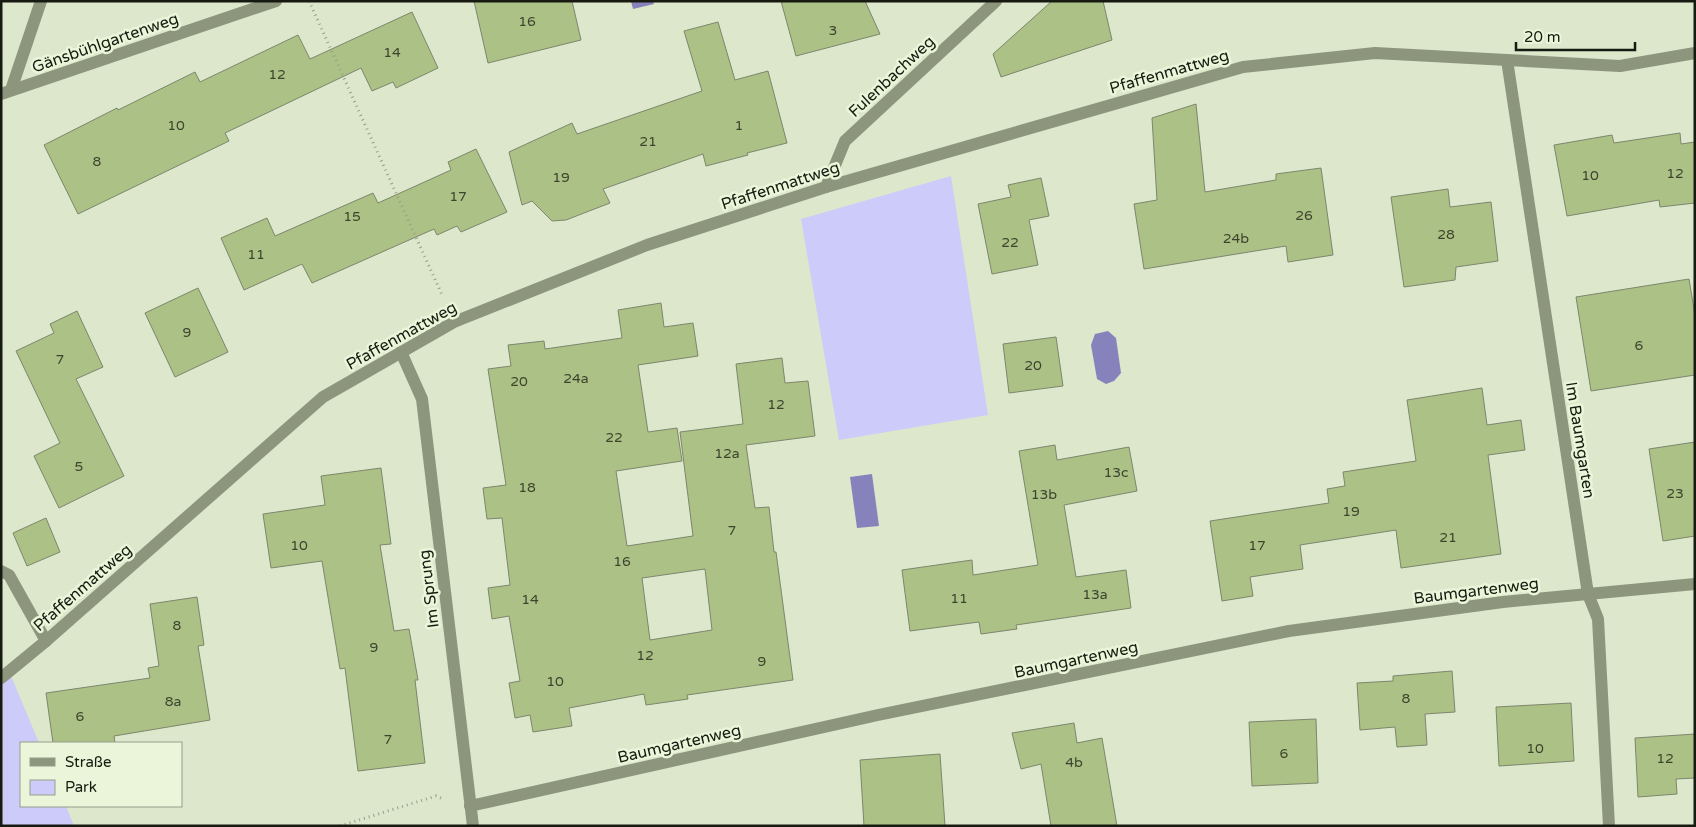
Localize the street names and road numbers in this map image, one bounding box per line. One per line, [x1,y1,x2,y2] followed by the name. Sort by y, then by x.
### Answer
[29,8,181,77] street label: Gänsbühlgartenweg
[844,32,939,122] street label: Fulenbachweg
[1107,45,1231,99] street label: Pfaffenmattweg
[719,157,842,215] street label: Pfaffenmattweg
[343,297,460,375] street label: Pfaffenmattweg
[1561,380,1599,500] street label: Im Baumgarten
[30,540,136,636] street label: Pfaffenmattweg
[414,549,444,629] street label: Im Sprung
[1412,573,1540,609] street label: Baumgartenweg
[1012,637,1140,683] street label: Baumgartenweg
[616,720,743,768] street label: Baumgartenweg

